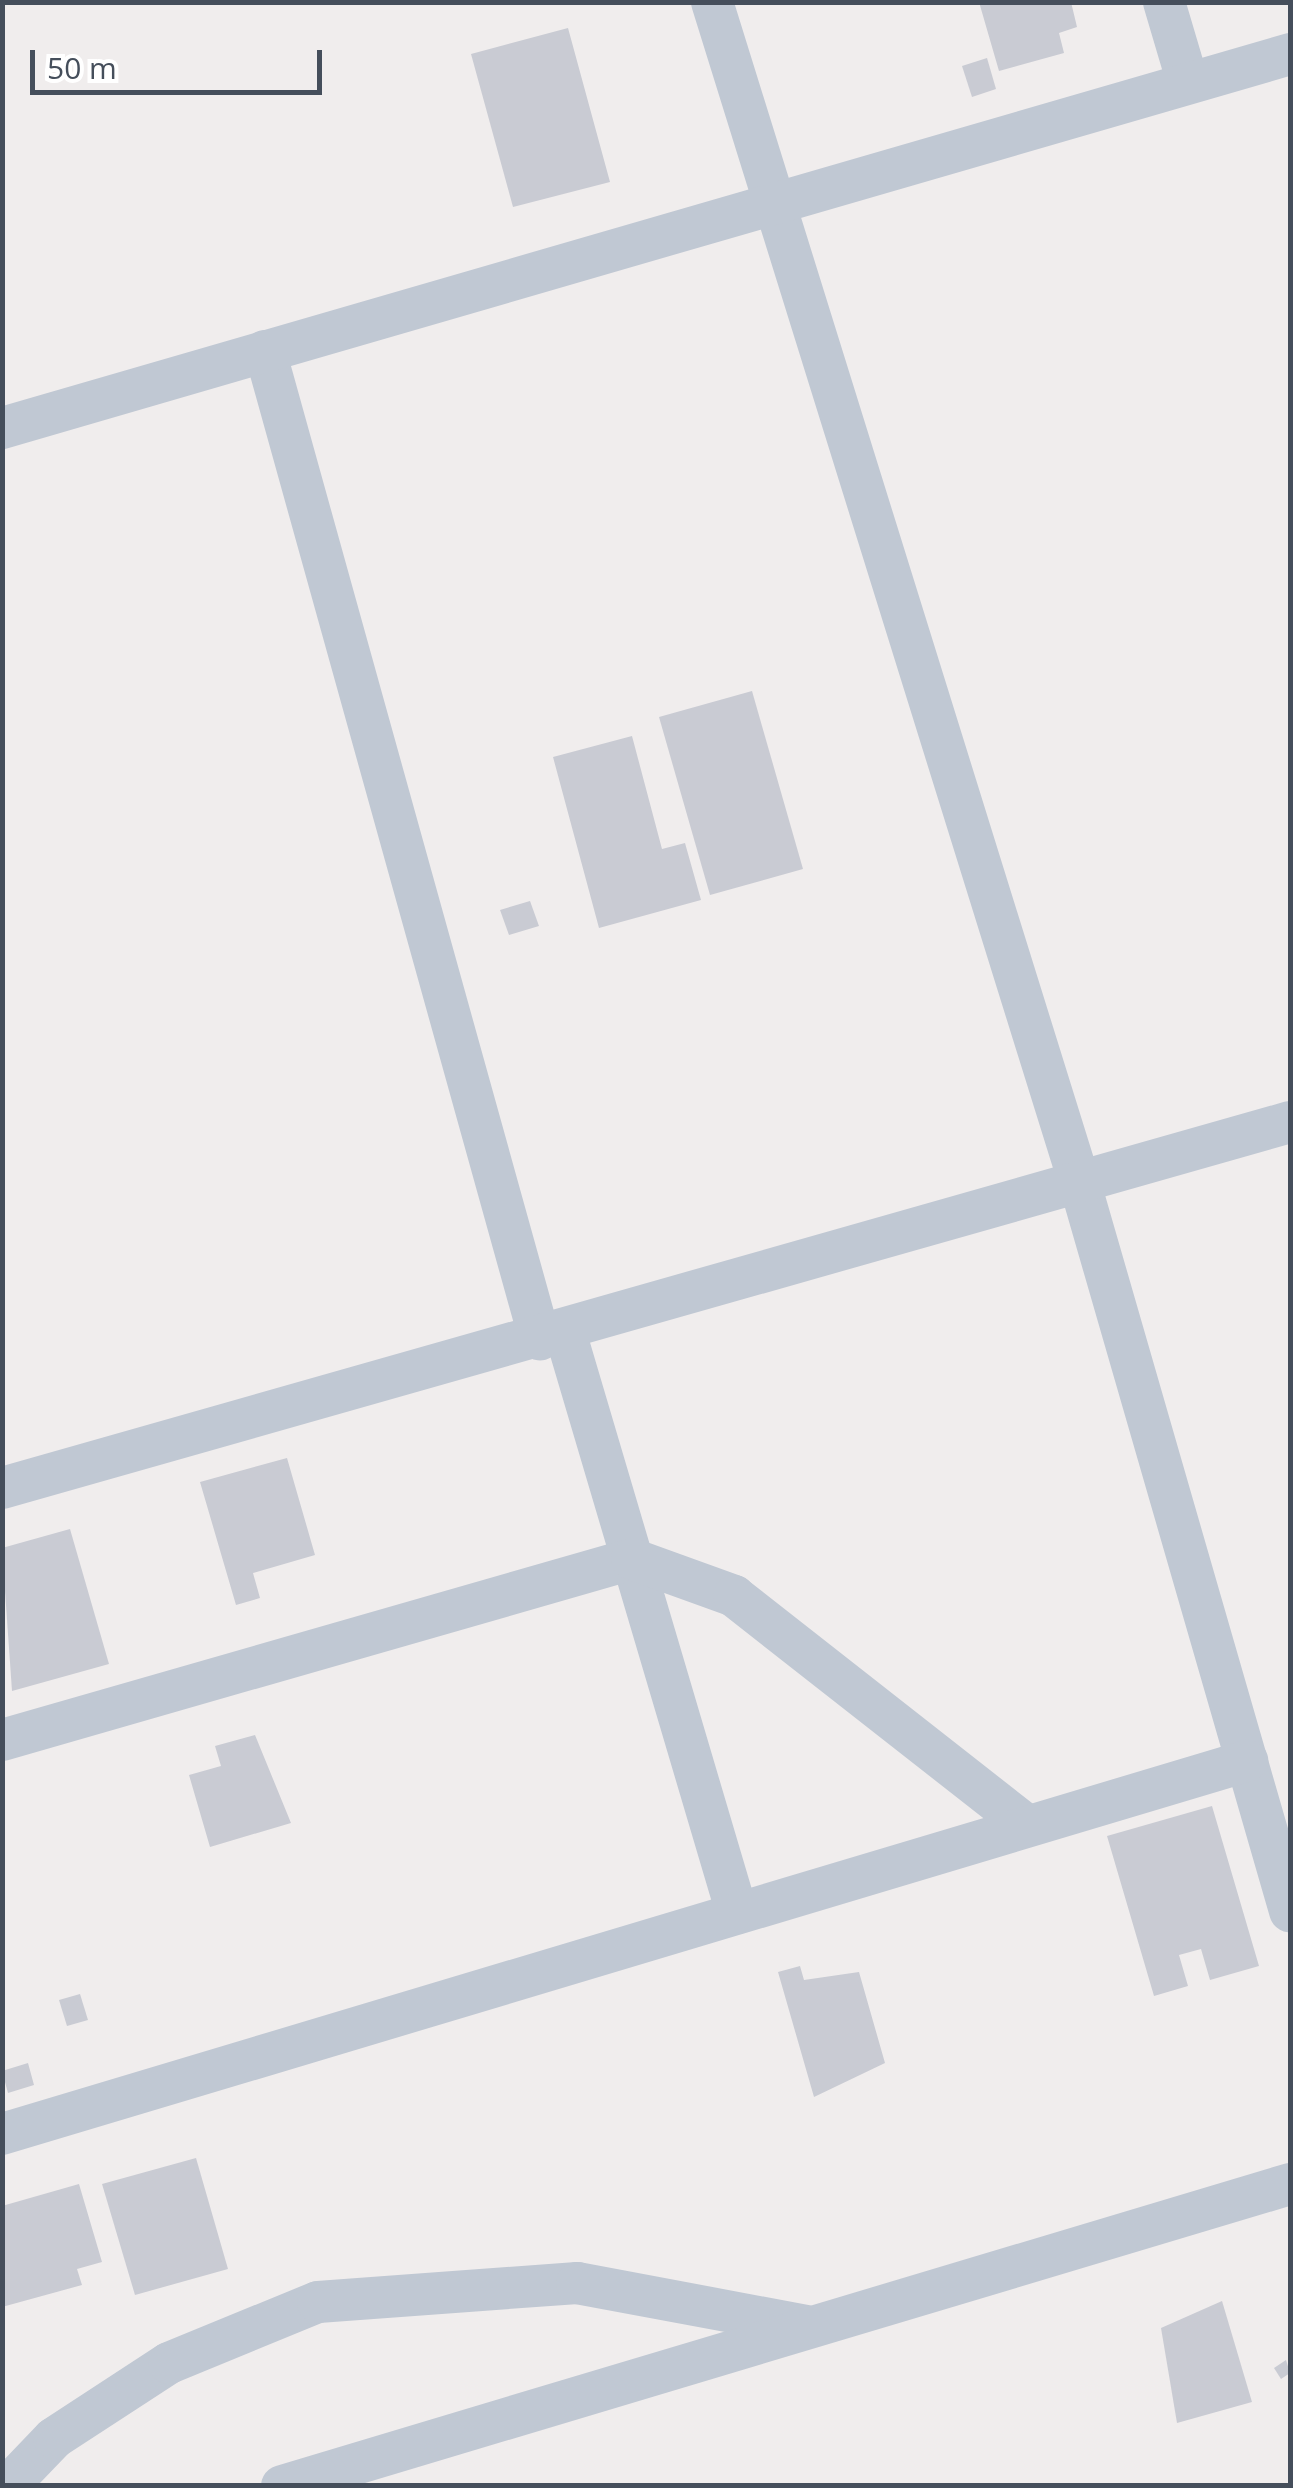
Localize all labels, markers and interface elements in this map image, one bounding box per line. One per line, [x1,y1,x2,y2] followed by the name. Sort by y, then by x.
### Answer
[35,30,328,92] scale bar
[47,47,117,88] text: 50 m

